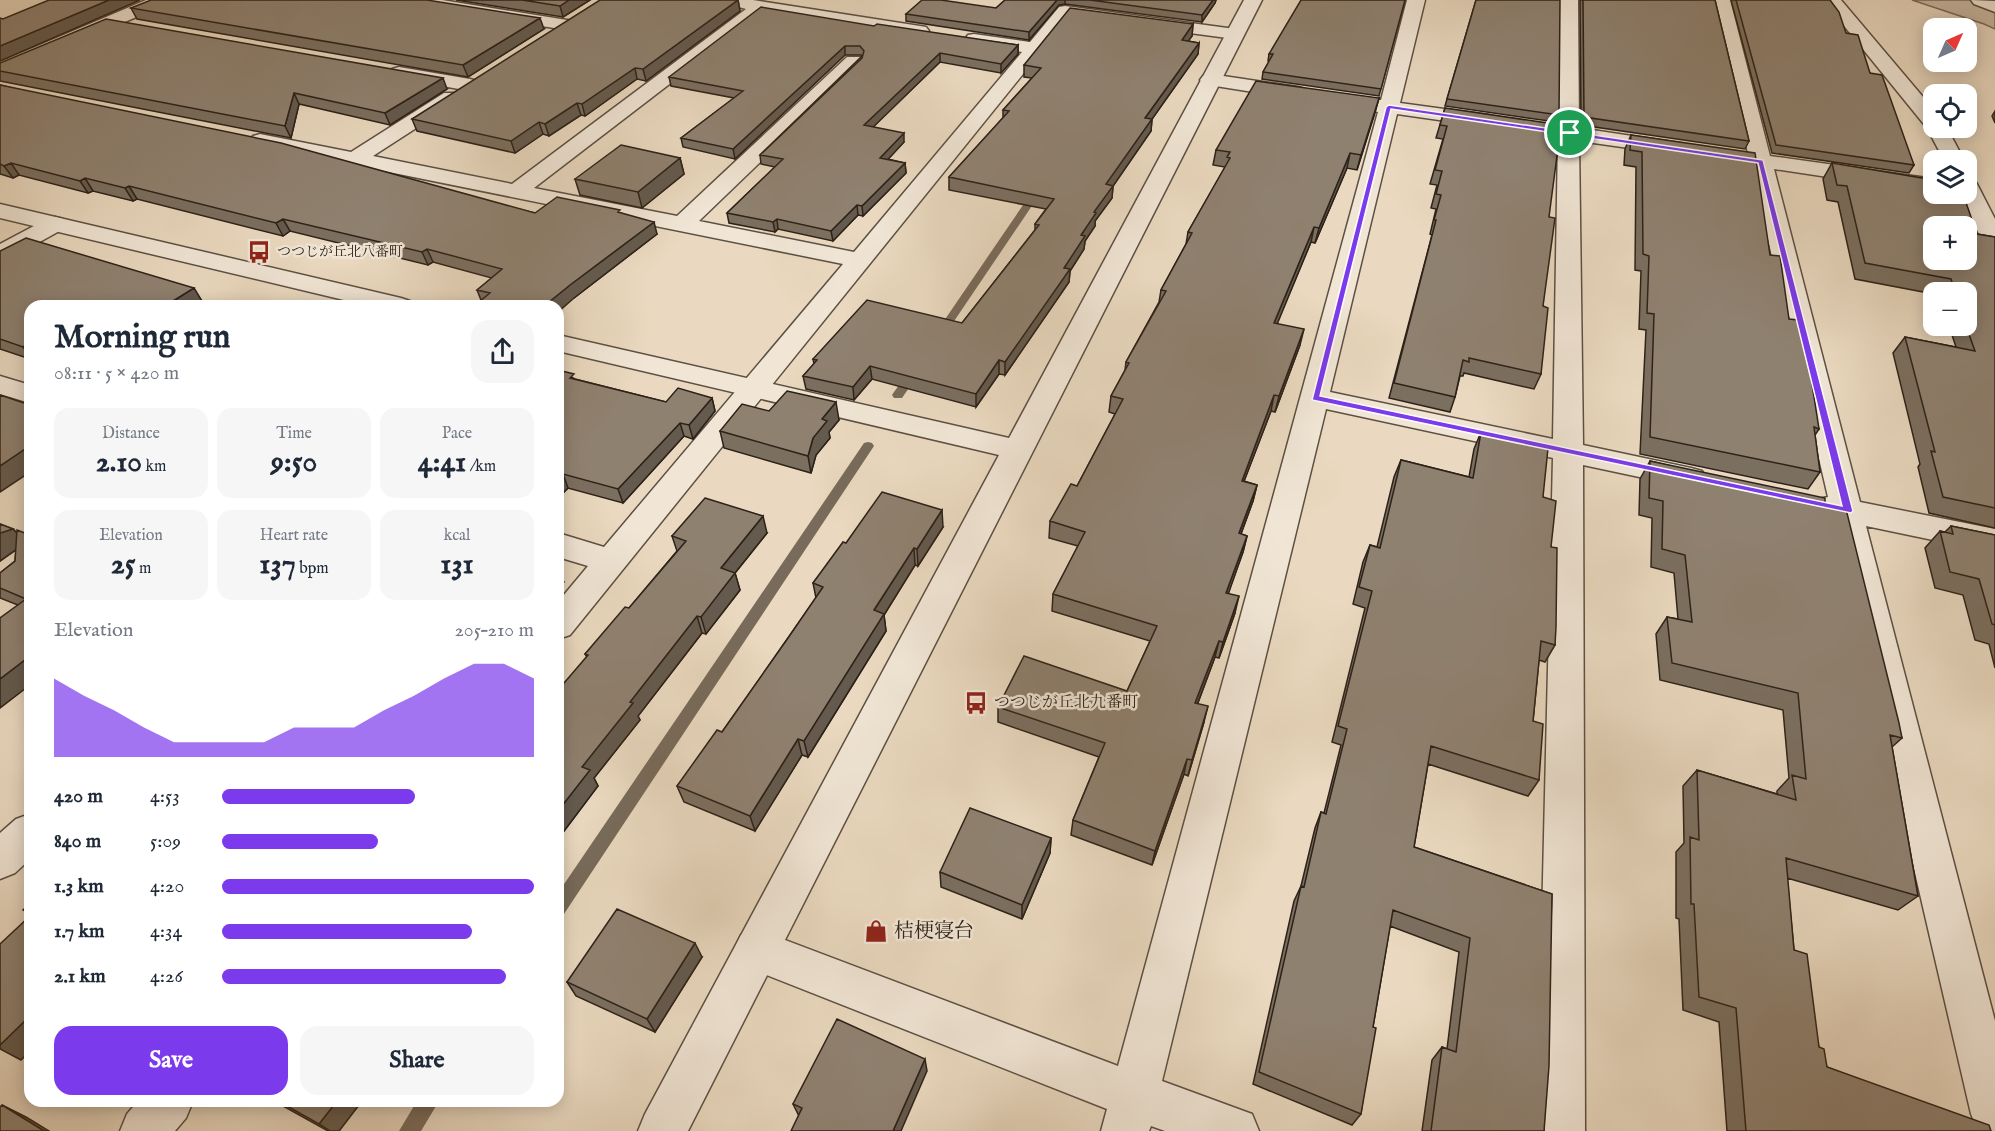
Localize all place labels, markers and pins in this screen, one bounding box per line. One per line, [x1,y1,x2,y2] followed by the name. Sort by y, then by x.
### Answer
[1544,107,1595,158] pin
[246,239,272,265] bus stop icon: つつじが丘北八番町
[277,243,403,261] place label: つつじが丘北八番町
[963,690,989,716] bus stop icon: つつじが丘北九番町
[994,693,1138,713] place label: つつじが丘北九番町
[863,918,889,944] shop icon: 桔梗寝台
[894,919,974,944] place label: 桔梗寝台

